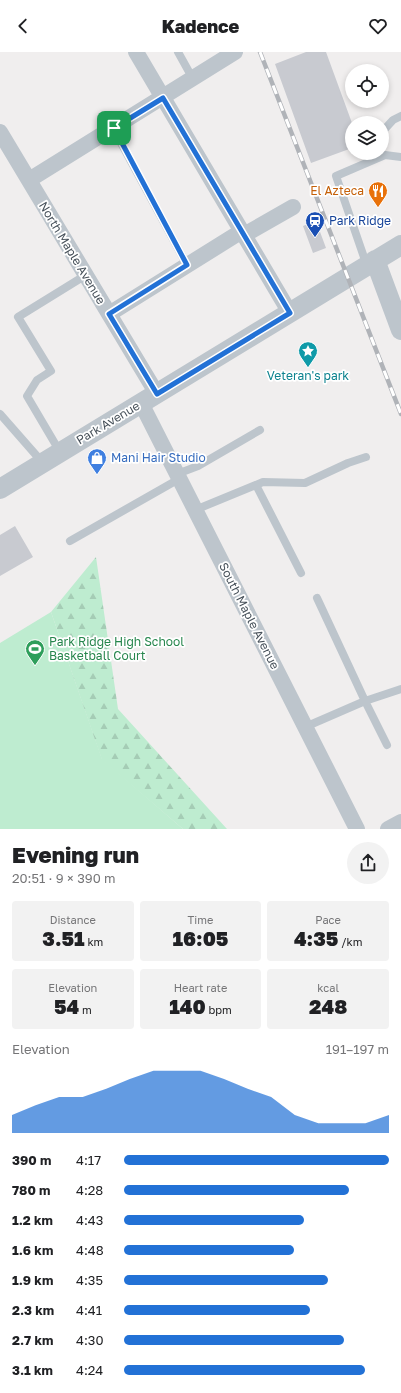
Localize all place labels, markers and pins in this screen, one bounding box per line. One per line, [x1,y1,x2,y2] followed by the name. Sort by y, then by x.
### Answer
[97,111,131,145] pin
[367,180,389,208] restaurant icon: El Azteca
[310,183,364,198] place label: El Azteca
[304,210,326,238] station icon: Park Ridge
[329,213,391,228] place label: Park Ridge
[297,340,319,368] place icon: Veteran's park
[267,368,349,383] place label: Veteran's park
[86,447,108,475] shop icon: Mani Hair Studio
[111,450,206,465] place label: Mani Hair Studio
[49,634,184,663] place label: Park Ridge High School Basketball Court
[24,638,46,666] sports icon: Park Ridge High School Basketball Court

